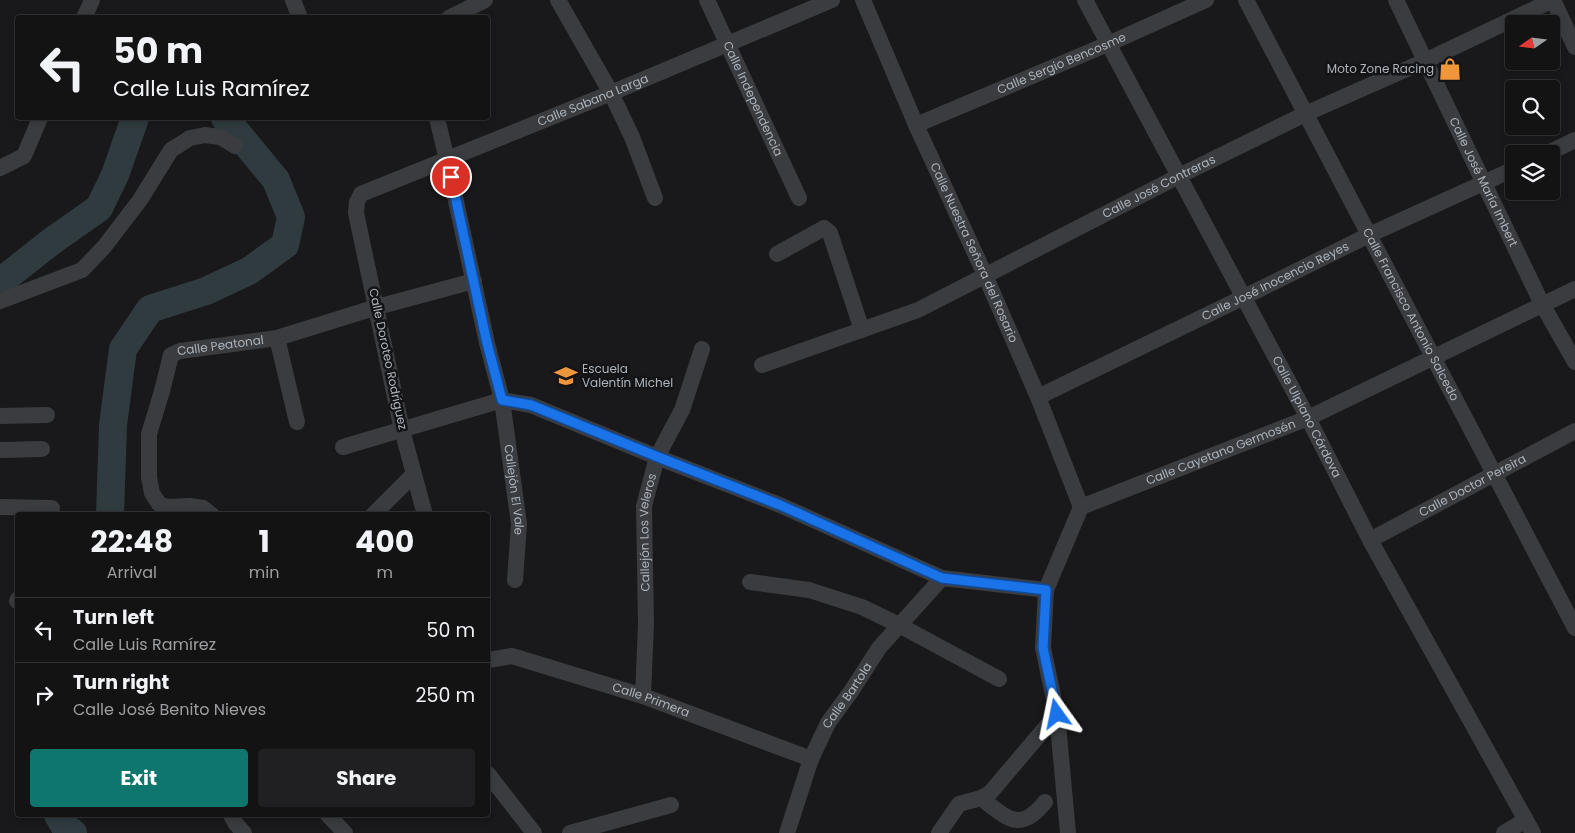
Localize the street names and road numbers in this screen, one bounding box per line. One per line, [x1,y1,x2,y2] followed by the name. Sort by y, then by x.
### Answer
[994,28,1128,98] street label: Calle Sergio Bencosme
[719,38,787,159] street label: Calle Independencia
[535,69,651,130] street label: Calle Sabana Larga
[1446,114,1522,250] street label: Calle José María Imbert
[1099,150,1218,222] street label: Calle José Contreras
[926,160,1023,346] street label: Calle Nuestra Señora del Rosario
[1359,225,1464,404] street label: Calle Francisco Antonio Salcedo
[1199,237,1352,324] street label: Calle José Inocencio Reyes
[365,287,412,431] street label: Calle Doroteo Rodríguez
[176,331,265,359] street label: Calle Peatonal
[1268,353,1346,480] street label: Calle Ulpiano Córdova
[1143,415,1298,489] street label: Calle Cayetano Germosén
[500,443,528,536] street label: Callejón El Vale
[1416,450,1529,521] street label: Calle Doctor Pereira
[635,471,660,592] street label: Callejón Los Veleros
[818,659,876,731] street label: Calle Bartola
[610,678,692,721] street label: Calle Primera

